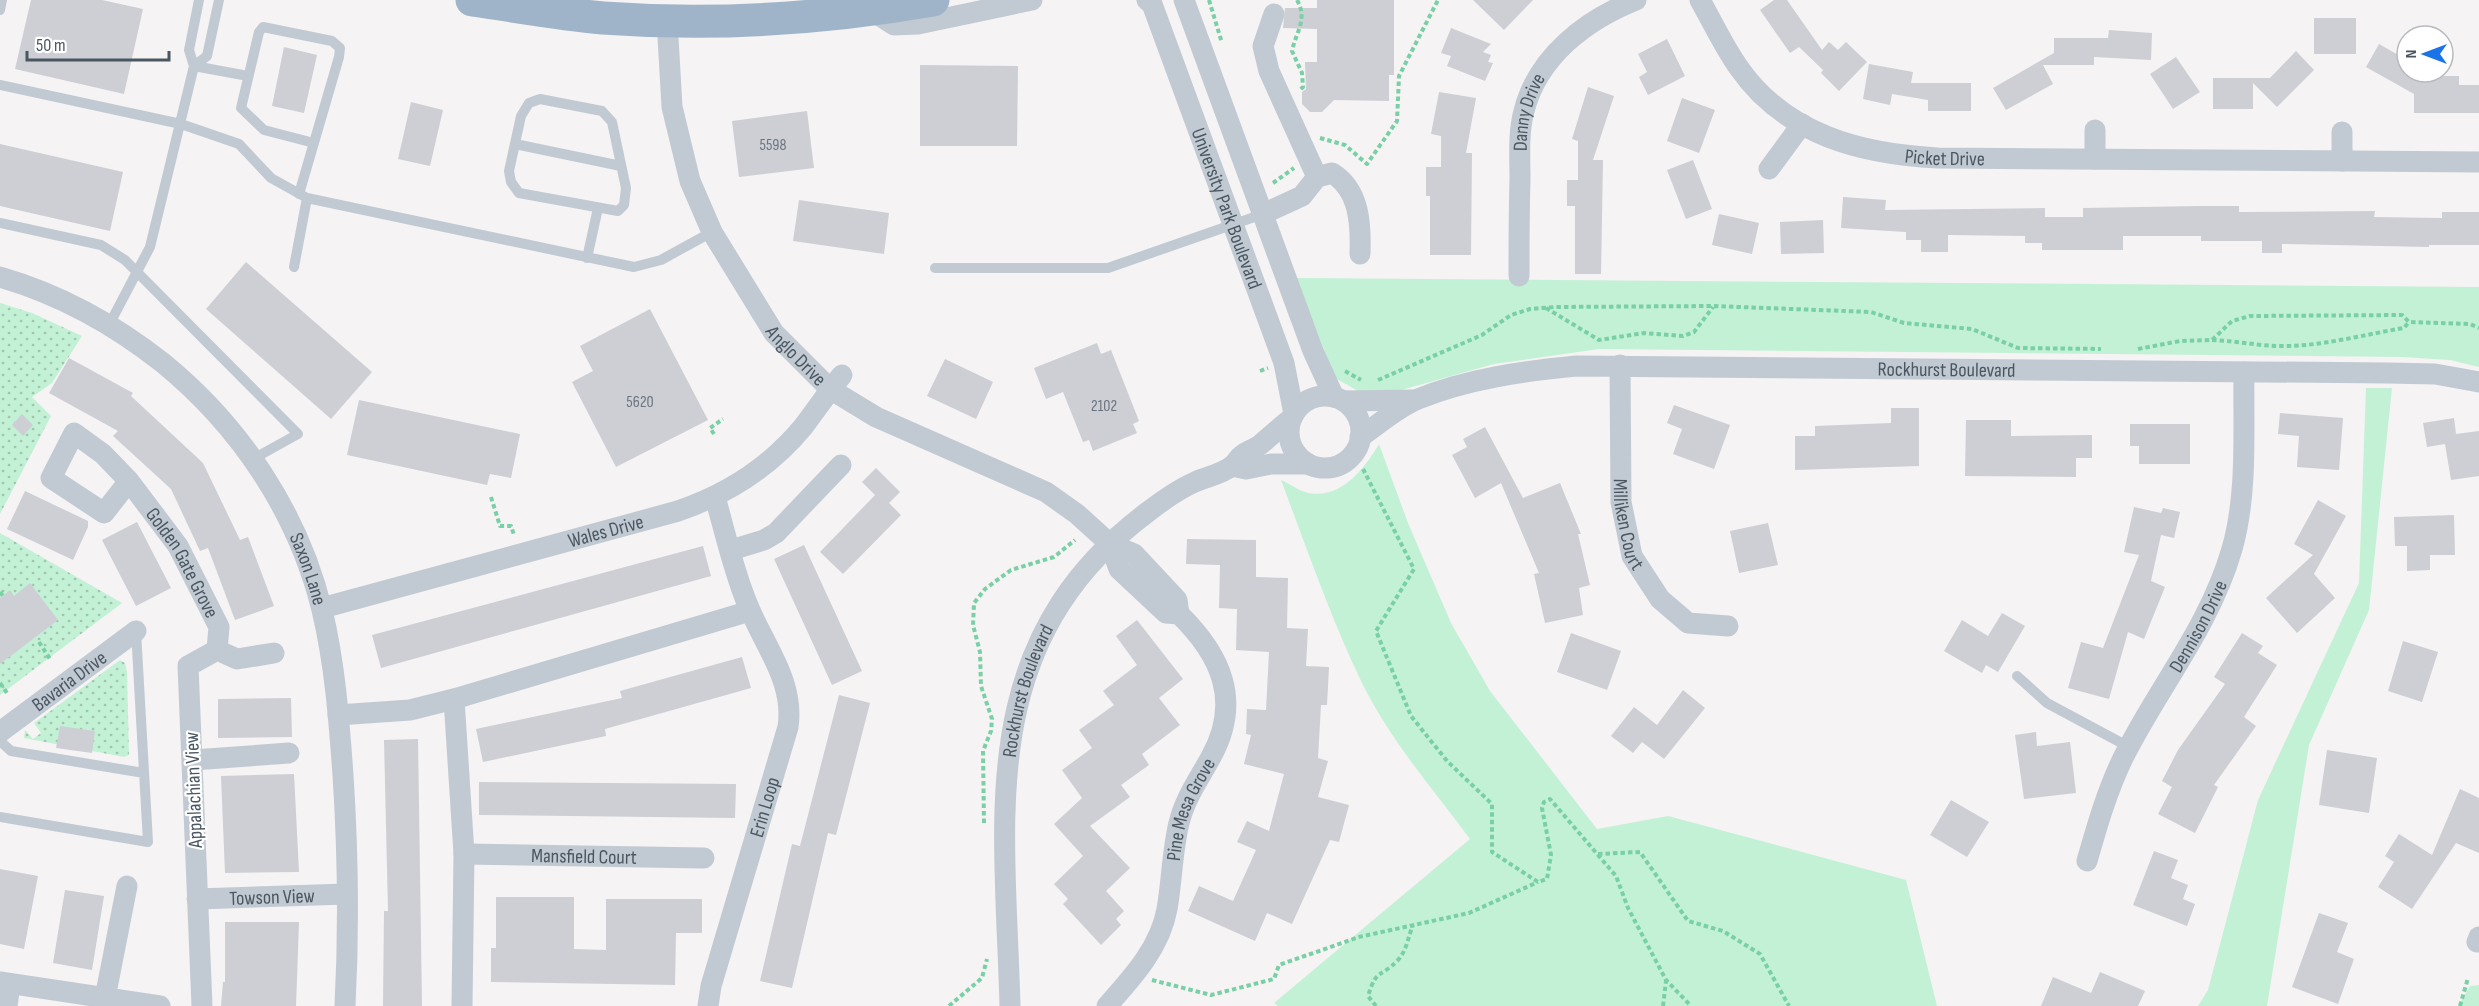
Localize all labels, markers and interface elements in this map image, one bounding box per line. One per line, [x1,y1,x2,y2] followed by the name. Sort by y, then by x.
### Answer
[27,24,170,62] scale bar
[2395,24,2455,84] north arrow
[36,35,66,56] text: 50 m
[2402,50,2421,58] text: N
[1509,69,1551,151] street label: Danny Drive
[1186,125,1267,292] street label: University Park Boulevard
[760,136,786,155] house number: 5598
[1904,144,1985,171] street label: Picket Drive
[759,321,831,391] street label: Anglo Drive
[1877,358,2016,383] street label: Rockhurst Boulevard
[626,393,654,412] house number: 5620
[1091,397,1117,416] house number: 2102
[1608,479,1649,575] street label: Milliken Court
[140,503,223,622] street label: Golden Gate Grove
[565,510,646,553] street label: Wales Drive
[284,529,331,608] street label: Saxon Lane
[2164,577,2233,677] street label: Dennison Drive
[998,621,1059,759] street label: Rockhurst Boulevard
[28,646,112,717] street label: Bavaria Drive
[180,731,208,849] street label: Appalachian View
[1162,754,1221,862] street label: Pine Mesa Grove
[745,774,785,840] street label: Erin Loop
[531,844,637,870] street label: Mansfield Court
[229,884,315,911] street label: Towson View

